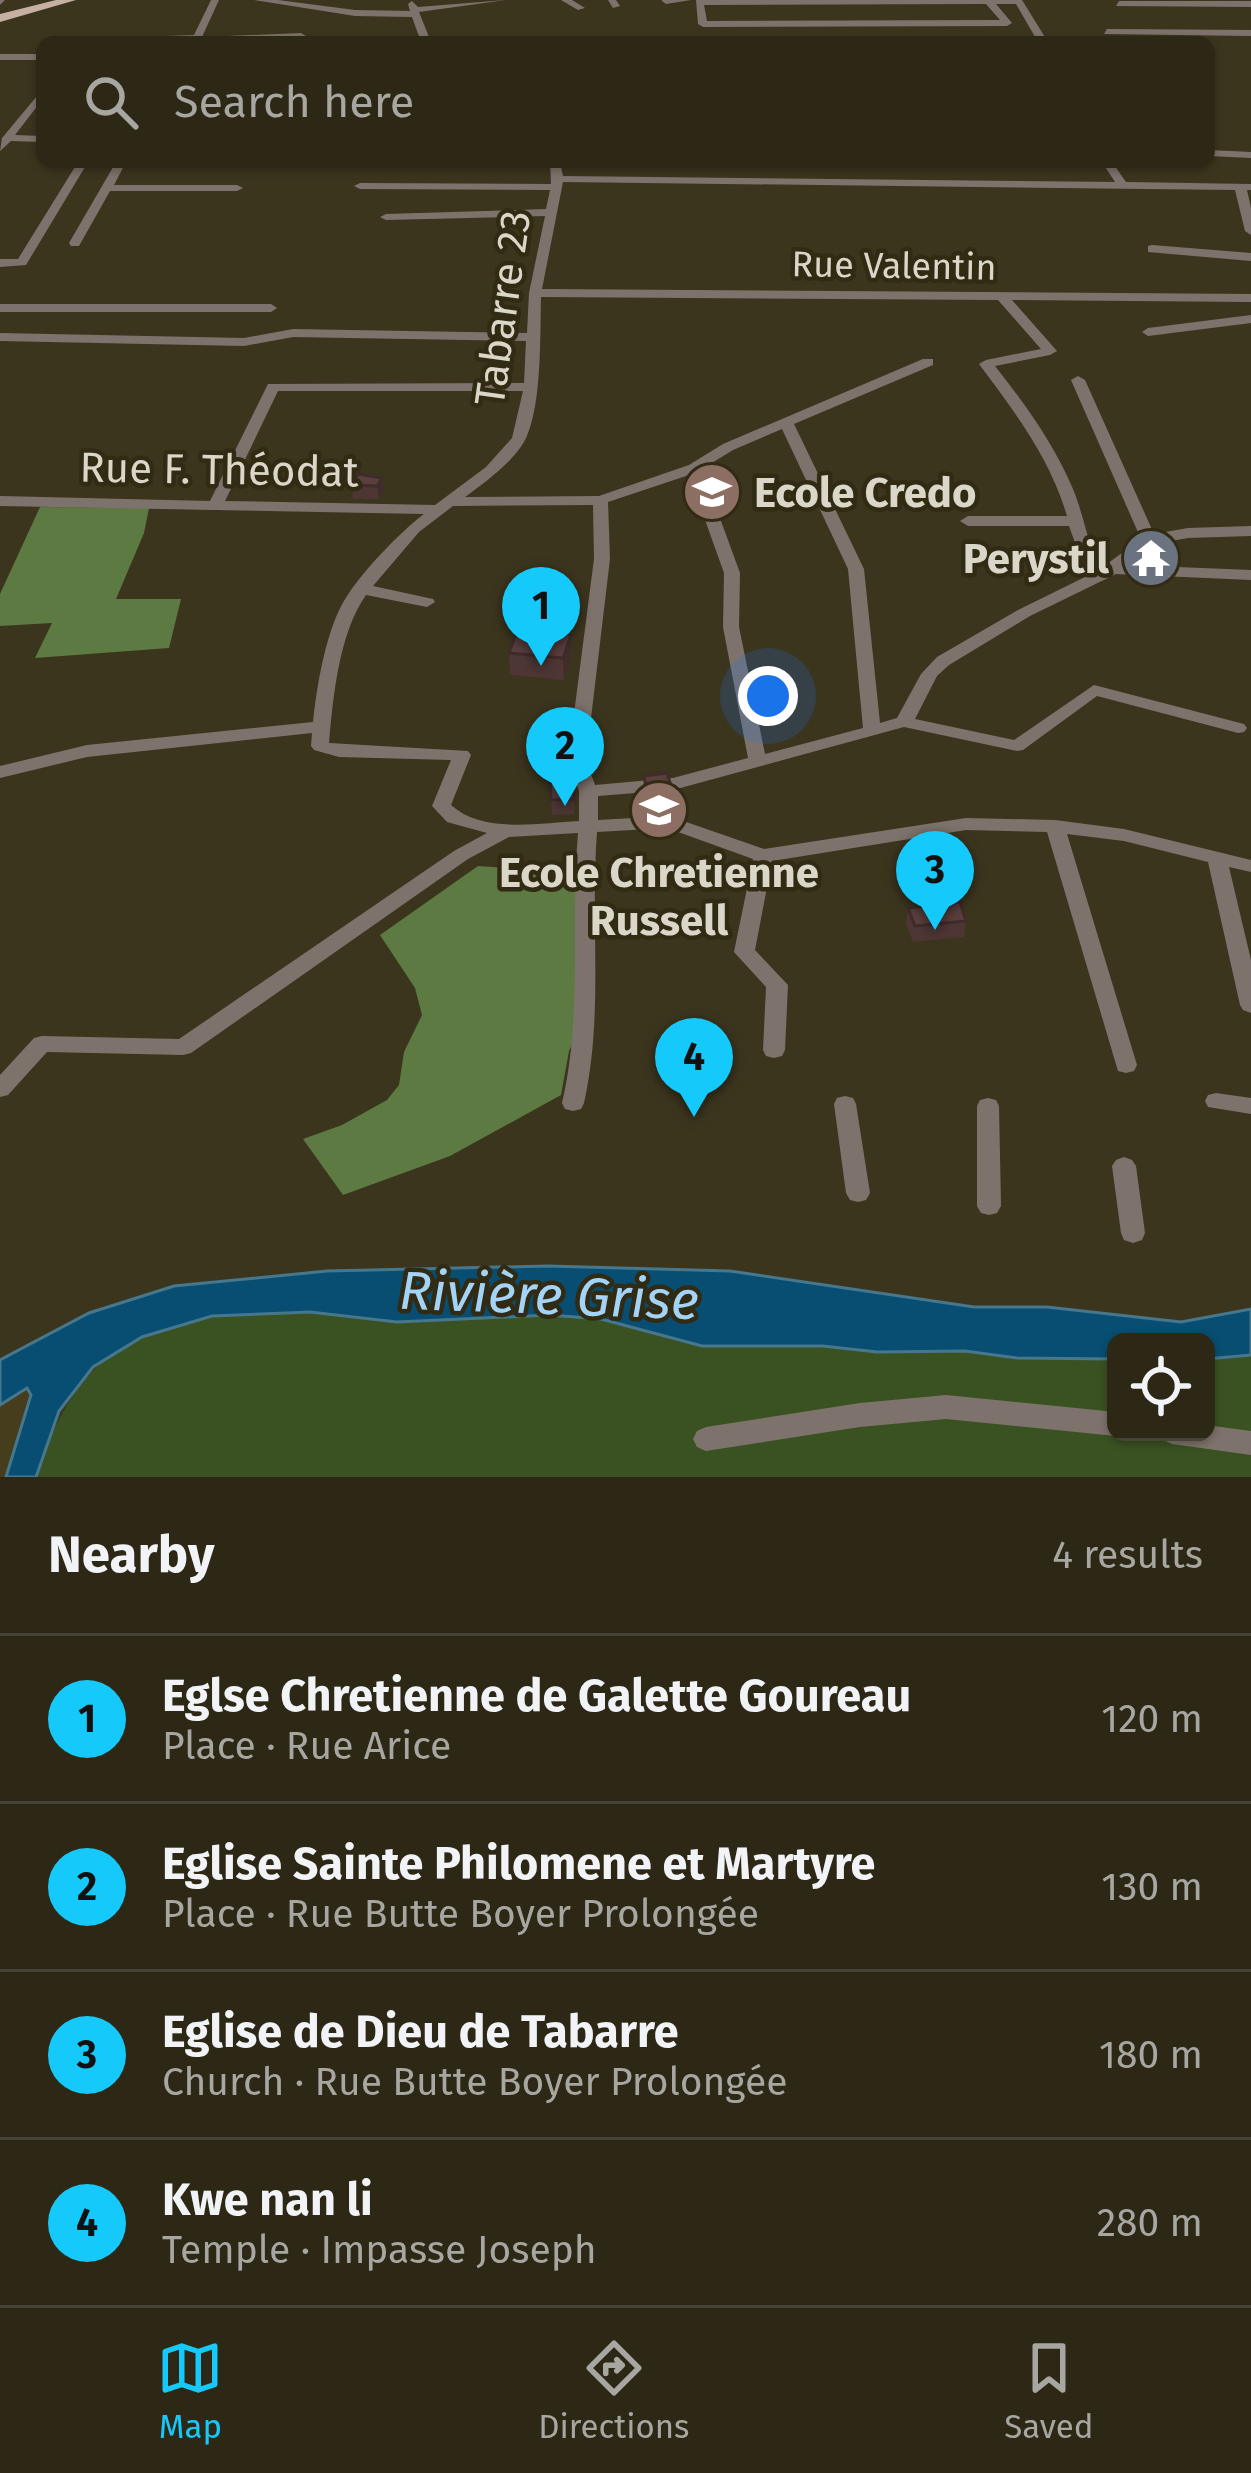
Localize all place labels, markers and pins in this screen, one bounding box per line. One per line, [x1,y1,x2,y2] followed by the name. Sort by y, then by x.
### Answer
[681,461,743,523] school or university icon: Ecole Credo
[754,468,977,518] place label: Ecole Credo
[1120,527,1182,589] temple icon: Perystil
[963,534,1110,584] place label: Perystil
[502,567,580,666] pin: 1
[526,707,604,806] pin: 2
[628,779,690,841] school or university icon: Ecole Chretienne Russell
[896,831,974,930] pin: 3
[499,848,819,946] place label: Ecole Chretienne Russell
[655,1018,733,1117] pin: 4

